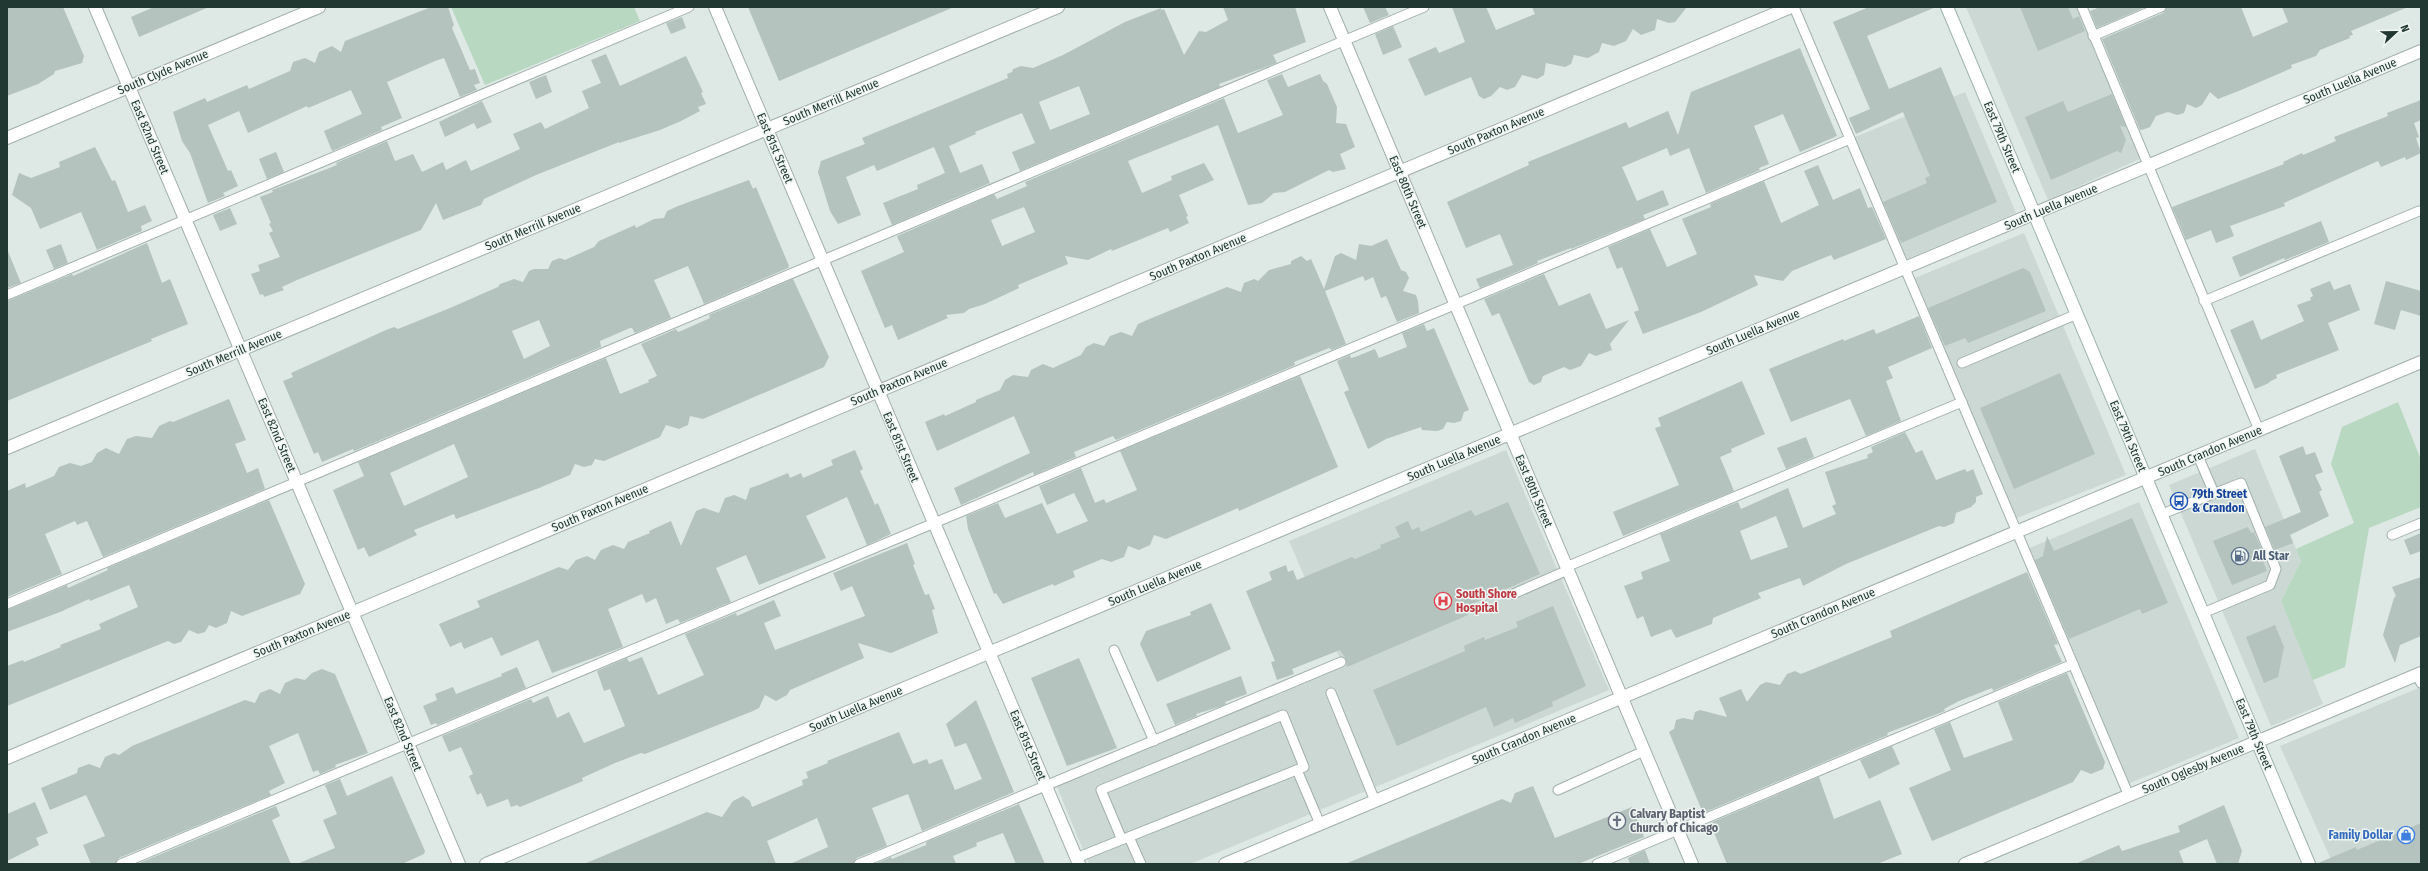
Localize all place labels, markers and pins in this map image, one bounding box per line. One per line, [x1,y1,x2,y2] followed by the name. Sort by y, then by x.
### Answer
[2192,487,2248,515] place label: 79th Street & Crandon
[2169,491,2189,511] bus stop icon: 79th Street & Crandon
[2230,546,2250,566] fuel station icon: All Star
[2252,549,2290,563] place label: All Star
[1456,587,1517,615] place label: South Shore Hospital
[1433,591,1453,611] hospital icon: South Shore Hospital
[1630,807,1719,835] place label: Calvary Baptist Church of Chicago
[1607,811,1627,831] church icon: Calvary Baptist Church of Chicago
[2396,825,2416,845] shop icon: Family Dollar
[2328,828,2394,842] place label: Family Dollar

